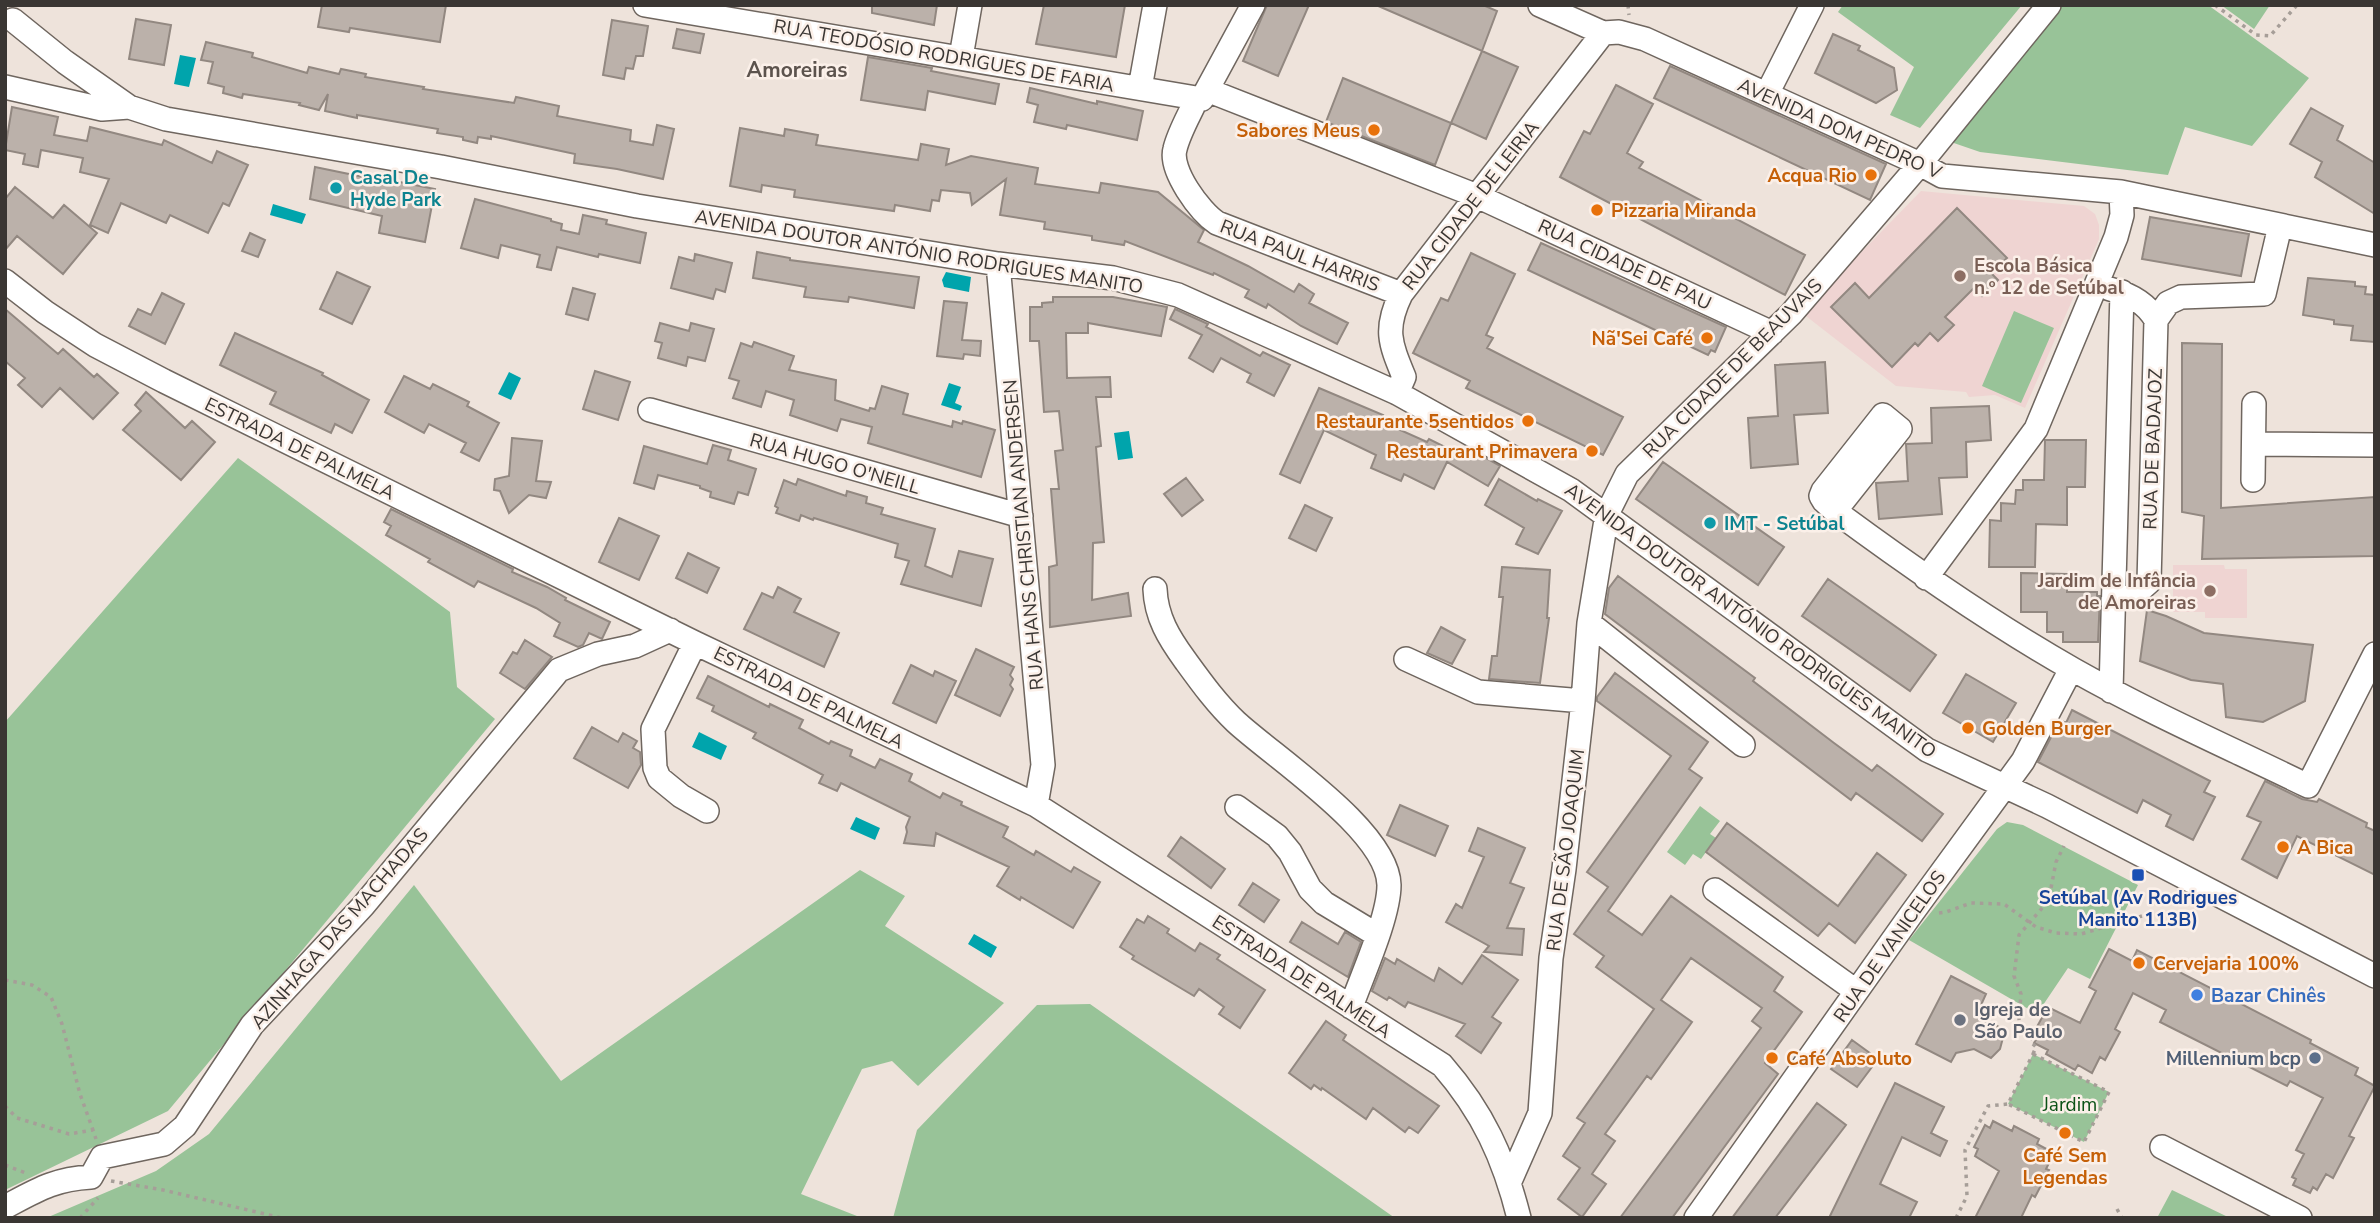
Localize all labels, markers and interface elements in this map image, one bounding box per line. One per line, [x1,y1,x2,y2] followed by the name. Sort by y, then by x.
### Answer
[771,13,1116,99] street label: RUA TEODÓSIO RODRIGUES DE FARIA
[747,56,847,84] district label: Amoreiras
[1734,72,1947,186] street label: AVENIDA DOM PEDRO V
[1396,115,1545,296] street label: RUA CIDADE DE LEIRIA
[1236,118,1360,144] place label: Sabores Meus
[1366,122,1382,138] marker: Sabores Meus
[1767,163,1857,189] place label: Acqua Rio
[350,165,442,213] place label: Casal De Hyde Park
[1863,167,1879,183] marker: Acqua Rio
[328,180,344,196] marker: Casal De Hyde Park
[1611,198,1756,224] place label: Pizzaria Miranda
[1589,202,1605,218] marker: Pizzaria Miranda
[693,204,1145,300] street label: AVENIDA DOUTOR ANTÓNIO RODRIGUES MANITO
[1533,213,1716,317] street label: RUA CIDADE DE PAU
[1216,214,1383,298] street label: RUA PAUL HARRIS
[1974,253,2124,301] place label: Escola Básica n.º 12 de Setúbal
[1952,268,1968,284] marker: Escola Básica n.º 12 de Setúbal
[1637,273,1828,464] street label: RUA CIDADE DE BEAUVAIS
[1592,326,1693,352] place label: Nã'Sei Café
[1699,330,1715,346] marker: Nã'Sei Café
[2137,368,2169,530] street label: RUA DE BADAJOZ
[997,378,1051,691] street label: RUA HANS CHRISTIAN ANDERSEN
[200,391,399,506] street label: ESTRADA DE PALMELA
[1316,409,1514,435] place label: Restaurante 5sentidos
[1520,413,1536,429] marker: Restaurante 5sentidos
[746,427,924,501] street label: RUA HUGO O'NEILL
[1386,439,1578,465] place label: Restaurant Primavera
[1584,443,1600,459] marker: Restaurant Primavera
[1559,477,1941,765] street label: AVENIDA DOUTOR ANTÓNIO RODRIGUES MANITO
[1724,511,1845,537] place label: IMT - Setúbal
[1702,515,1718,531] marker: IMT - Setúbal
[2037,568,2196,616] place label: Jardim de Infância de Amoreiras
[2202,583,2218,599] marker: Jardim de Infância de Amoreiras
[709,640,908,755] street label: ESTRADA DE PALMELA
[1982,716,2112,742] place label: Golden Burger
[1960,720,1976,736] marker: Golden Burger
[1541,747,1591,953] street label: RUA DE SÃO JOAQUIM
[245,822,434,1035] street label: AZINHAGA DAS MACHADAS
[2297,835,2354,861] place label: A Bica
[2275,839,2291,855] marker: A Bica
[1828,865,1952,1028] street label: RUA DE VANICELOS
[2130,867,2146,883] marker: Setúbal (Av Rodrigues Manito 113B)
[2039,885,2237,933] place label: Setúbal (Av Rodrigues Manito 113B)
[1207,909,1396,1045] street label: ESTRADA DE PALMELA
[2153,951,2299,977] place label: Cervejaria 100%
[2131,955,2147,971] marker: Cervejaria 100%
[2211,983,2326,1009] place label: Bazar Chinês
[2189,987,2205,1003] marker: Bazar Chinês
[1974,997,2063,1045] place label: Igreja de São Paulo
[1952,1012,1968,1028] marker: Igreja de São Paulo
[1786,1046,1912,1072] place label: Café Absoluto
[2166,1046,2301,1072] place label: Millennium bcp
[1764,1050,1780,1066] marker: Café Absoluto
[2307,1050,2323,1066] marker: Millennium bcp
[2042,1092,2097,1118] park label: Jardim
[2057,1125,2073,1141] marker: Café Sem Legendas
[2023,1143,2107,1191] place label: Café Sem Legendas

